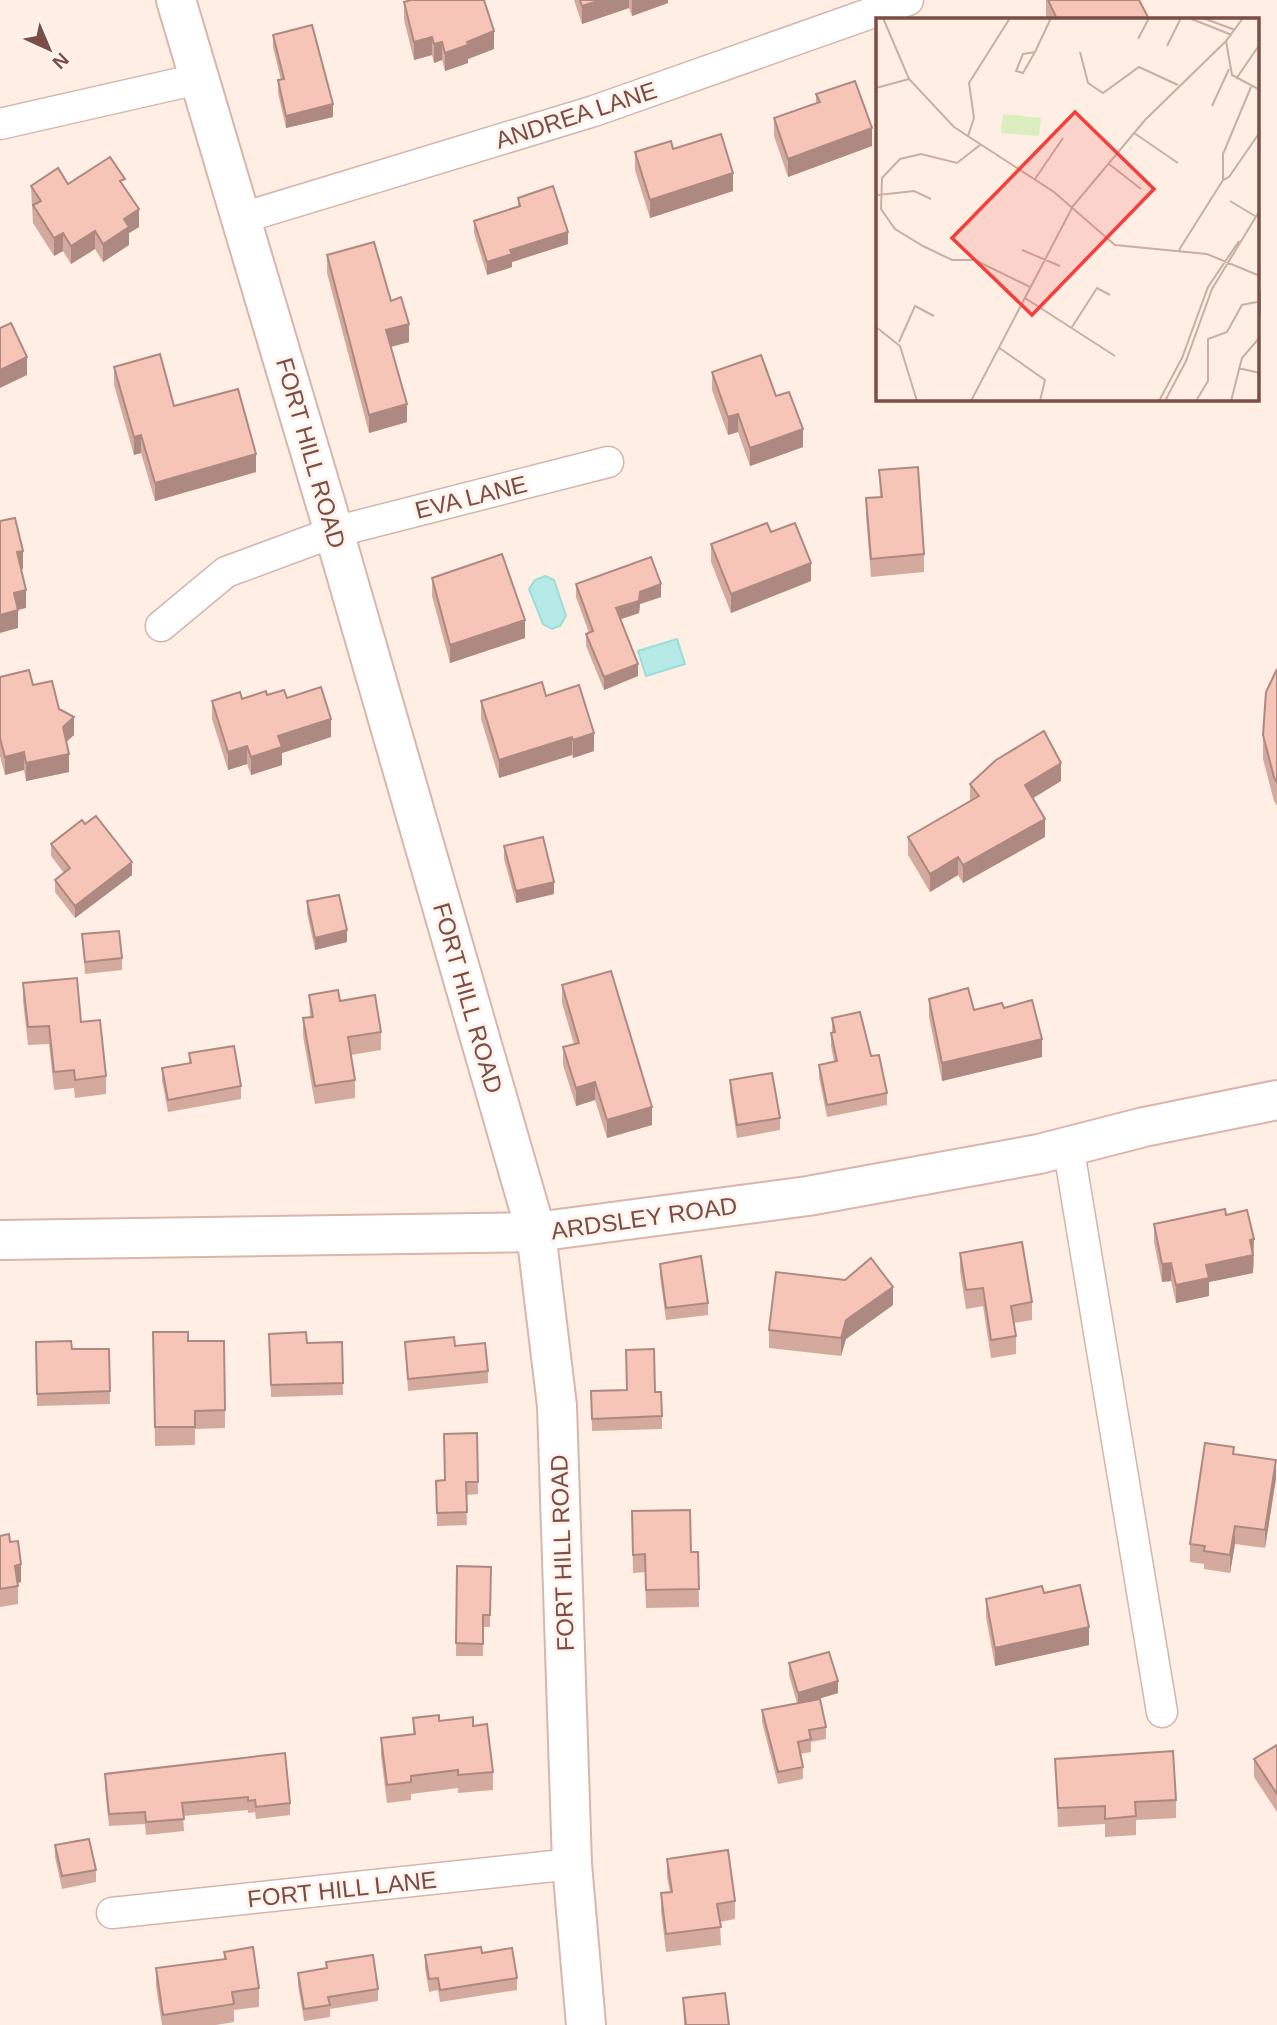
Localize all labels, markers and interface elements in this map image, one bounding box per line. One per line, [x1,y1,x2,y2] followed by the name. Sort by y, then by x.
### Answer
[14,14,84,84] north arrow
[876,18,1260,401] inset map
[48,49,73,73] text: N
[492,76,660,154] street label: ANDREA LANE
[271,355,351,551] street label: FORT HILL ROAD
[412,470,530,524] street label: EVA LANE
[428,900,508,1096] street label: FORT HILL ROAD
[549,1192,739,1244] street label: ARDSLEY ROAD
[545,1454,579,1652] street label: FORT HILL ROAD
[246,1866,438,1912] street label: FORT HILL LANE

